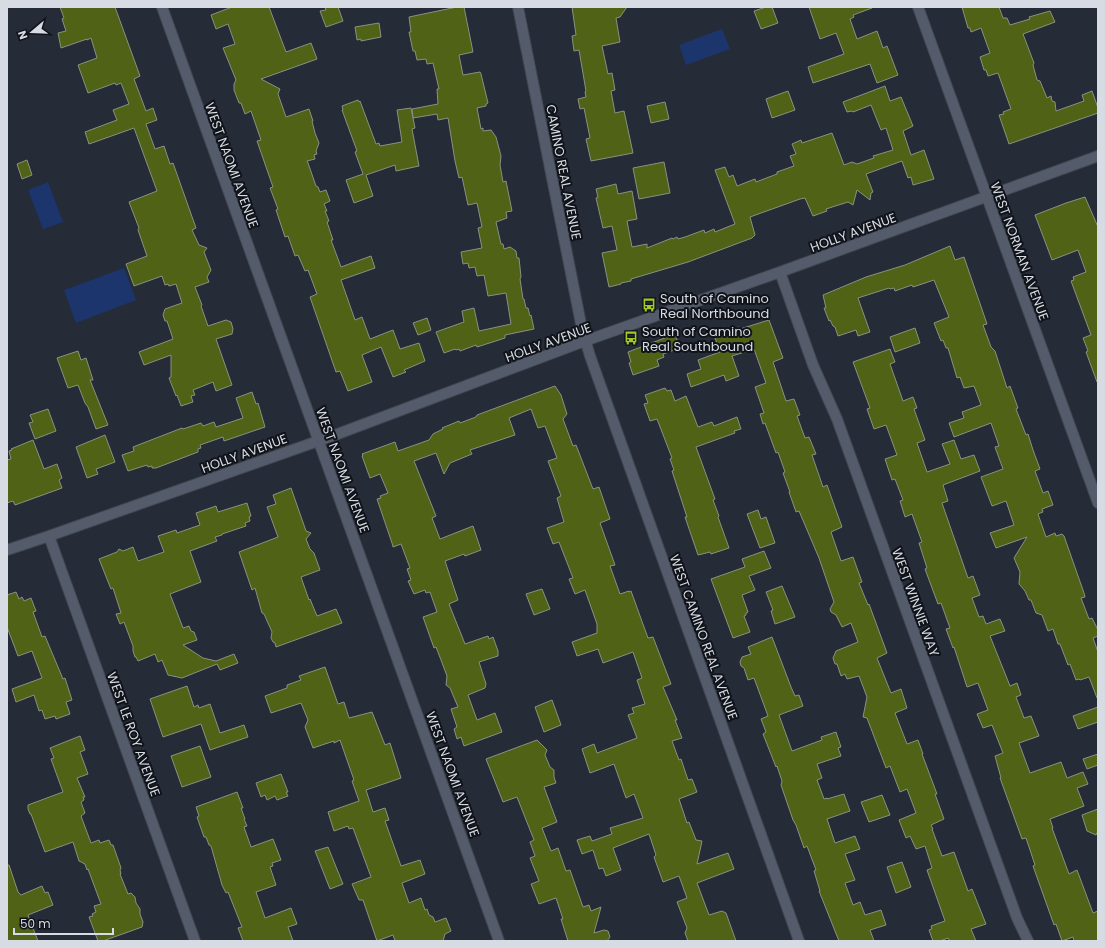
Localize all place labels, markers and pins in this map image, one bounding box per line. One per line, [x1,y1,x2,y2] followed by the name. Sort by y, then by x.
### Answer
[660,289,769,323] place label: South of Camino Real Northbound
[641,297,657,313] bus stop icon: South of Camino Real Northbound
[642,322,753,356] place label: South of Camino Real Southbound
[623,330,639,346] bus stop icon: South of Camino Real Southbound

